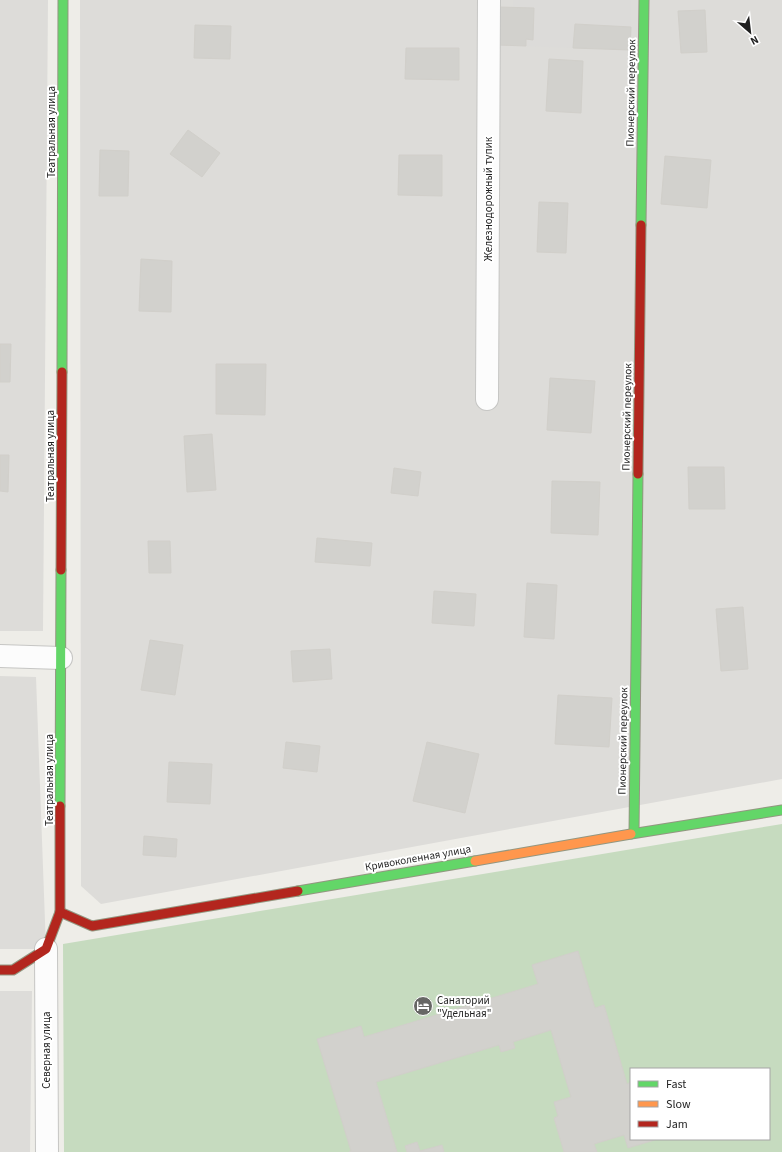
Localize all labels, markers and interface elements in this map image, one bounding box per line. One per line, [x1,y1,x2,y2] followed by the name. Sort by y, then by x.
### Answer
[730,12,770,52] north arrow
[748,32,761,49] text: N
[623,39,639,147] street label: Пионерский переулок
[44,86,59,178] street label: Театральная улица
[481,136,496,261] street label: Железнодорожный тупик
[619,363,635,471] street label: Пионерский переулок
[43,410,58,502] street label: Театральная улица
[615,687,631,795] street label: Пионерский переулок
[42,734,57,826] street label: Театральная улица
[364,841,472,875] street label: Кривоколенная улица
[437,993,491,1021] place label: Санаторий "Удельная"
[412,995,434,1017] hotel icon: Санаторий "Удельная"
[39,1011,54,1089] street label: Северная улица
[630,1068,770,1140] legend
[666,1076,686,1093] text: Fast
[666,1096,691,1113] text: Slow
[666,1116,688,1133] text: Jam

